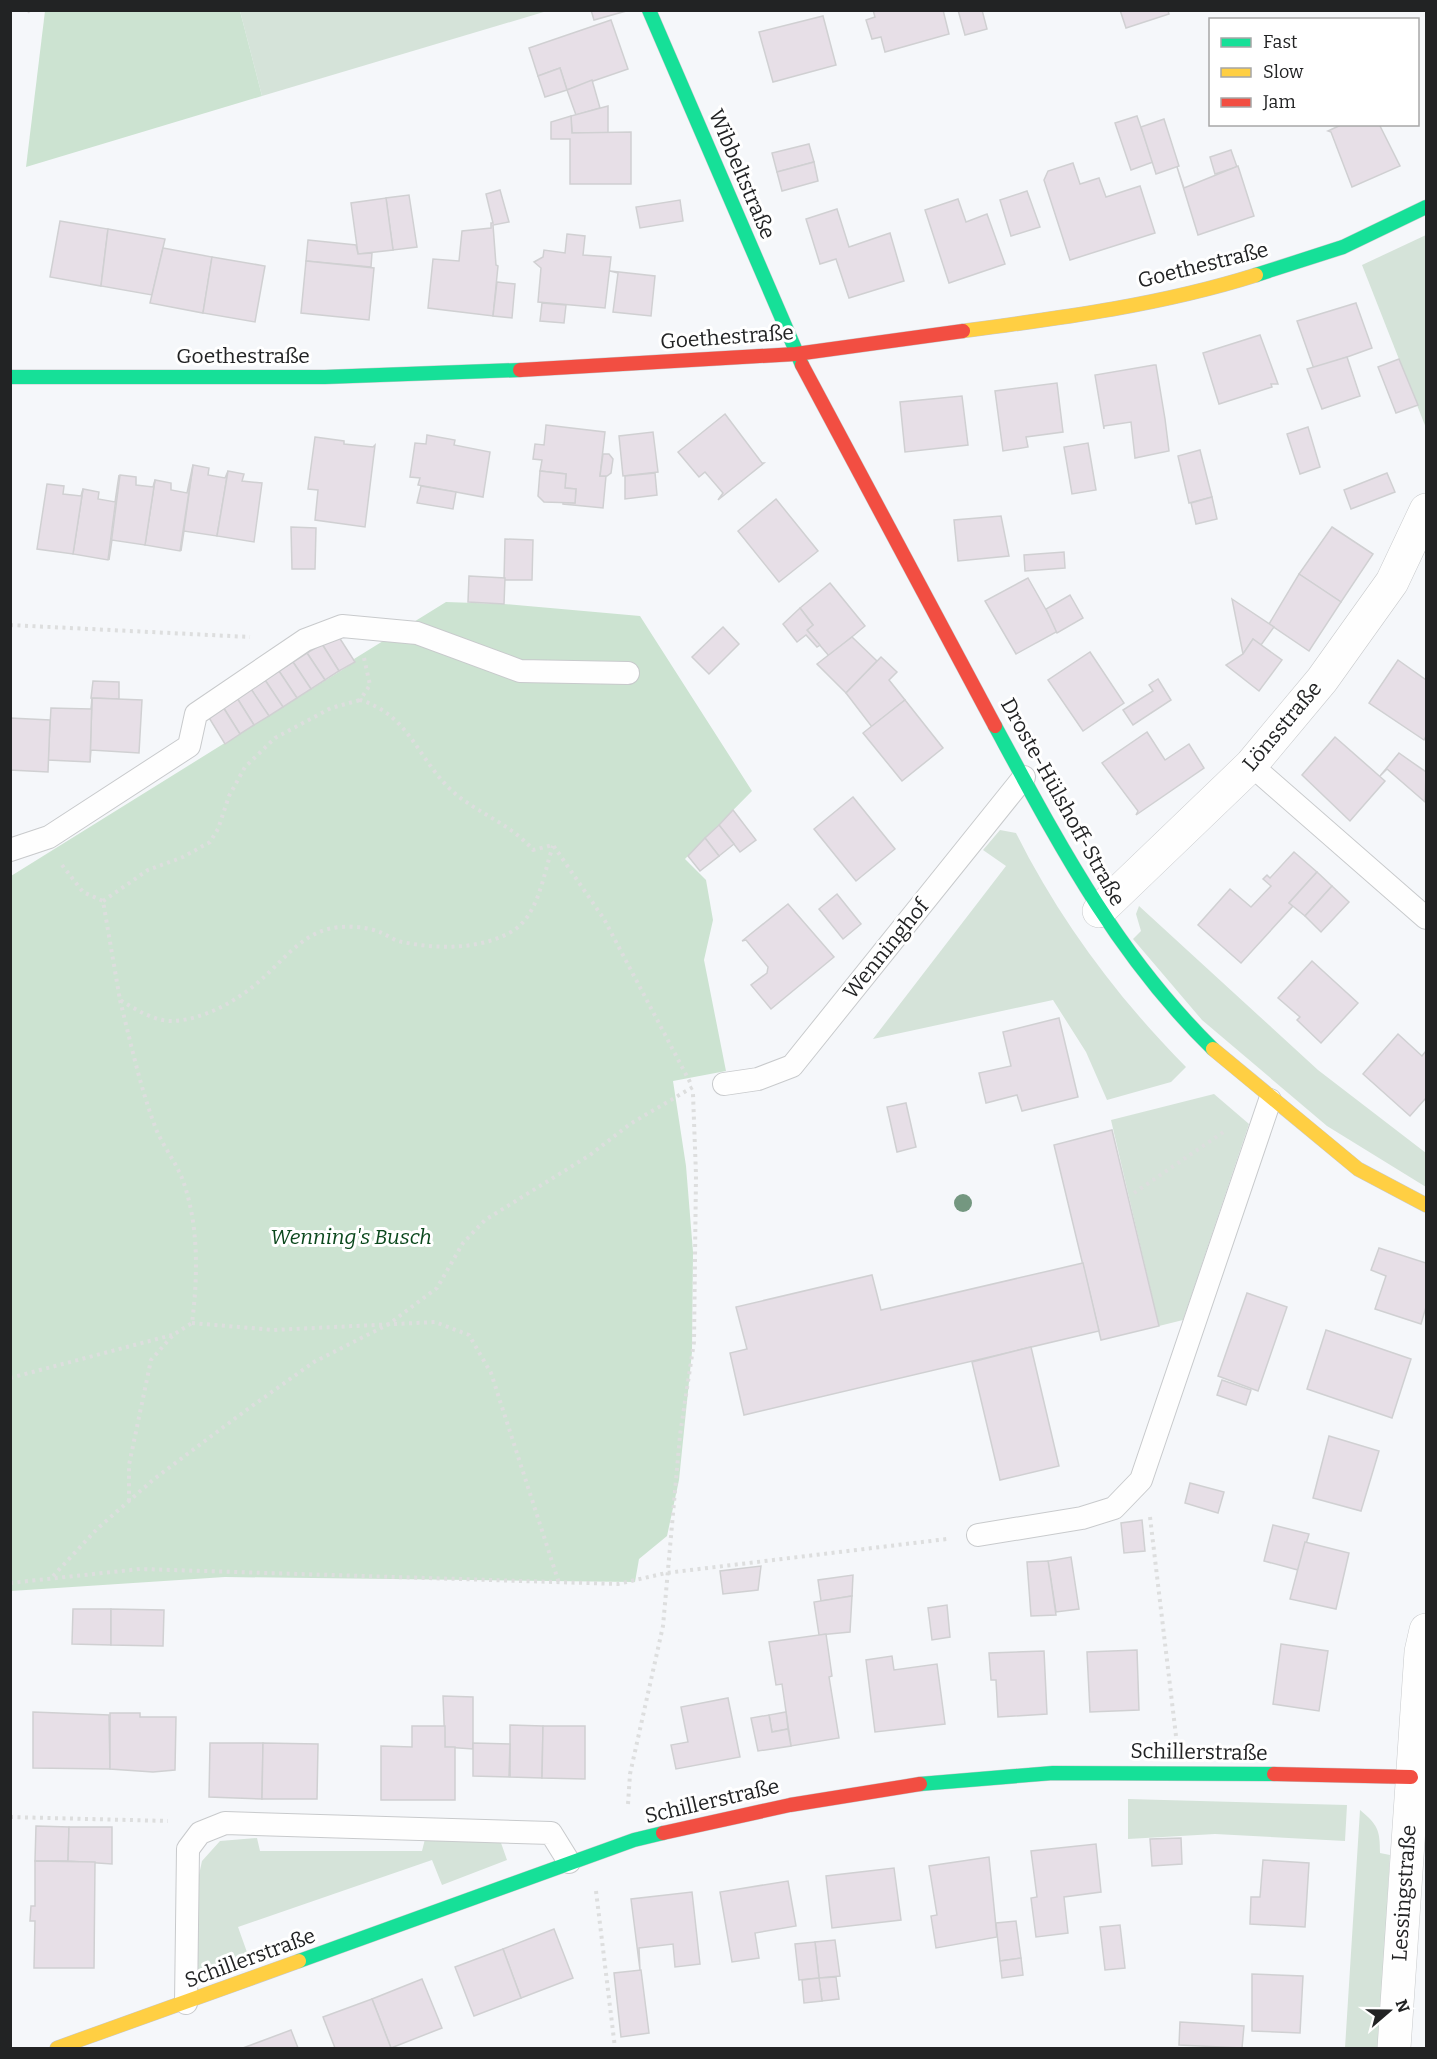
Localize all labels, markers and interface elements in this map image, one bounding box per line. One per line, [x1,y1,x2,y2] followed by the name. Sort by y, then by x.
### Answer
[1209,18,1419,126] legend
[1263,31,1298,53] text: Fast
[1263,61,1304,83] text: Slow
[1262,91,1296,113] text: Jam
[703,105,781,243] street label: Wibbeltstraße
[1135,236,1271,294] street label: Goethestraße
[659,319,795,355] street label: Goethestraße
[176,343,310,369] street label: Goethestraße
[1237,676,1327,776] street label: Lönsstraße
[995,694,1131,910] street label: Droste-Hülshoff-Straße
[838,892,935,1004] street label: Wenninghof
[270,1224,432,1250] park label: Wenning's Busch
[1130,1738,1268,1766] street label: Schillerstraße
[642,1773,782,1829] street label: Schillerstraße
[1386,1824,1422,1962] street label: Lessingstraße
[181,1922,319,1994] street label: Schillerstraße
[1359,1981,1419,2041] north arrow
[1392,1997,1414,2015] text: N

